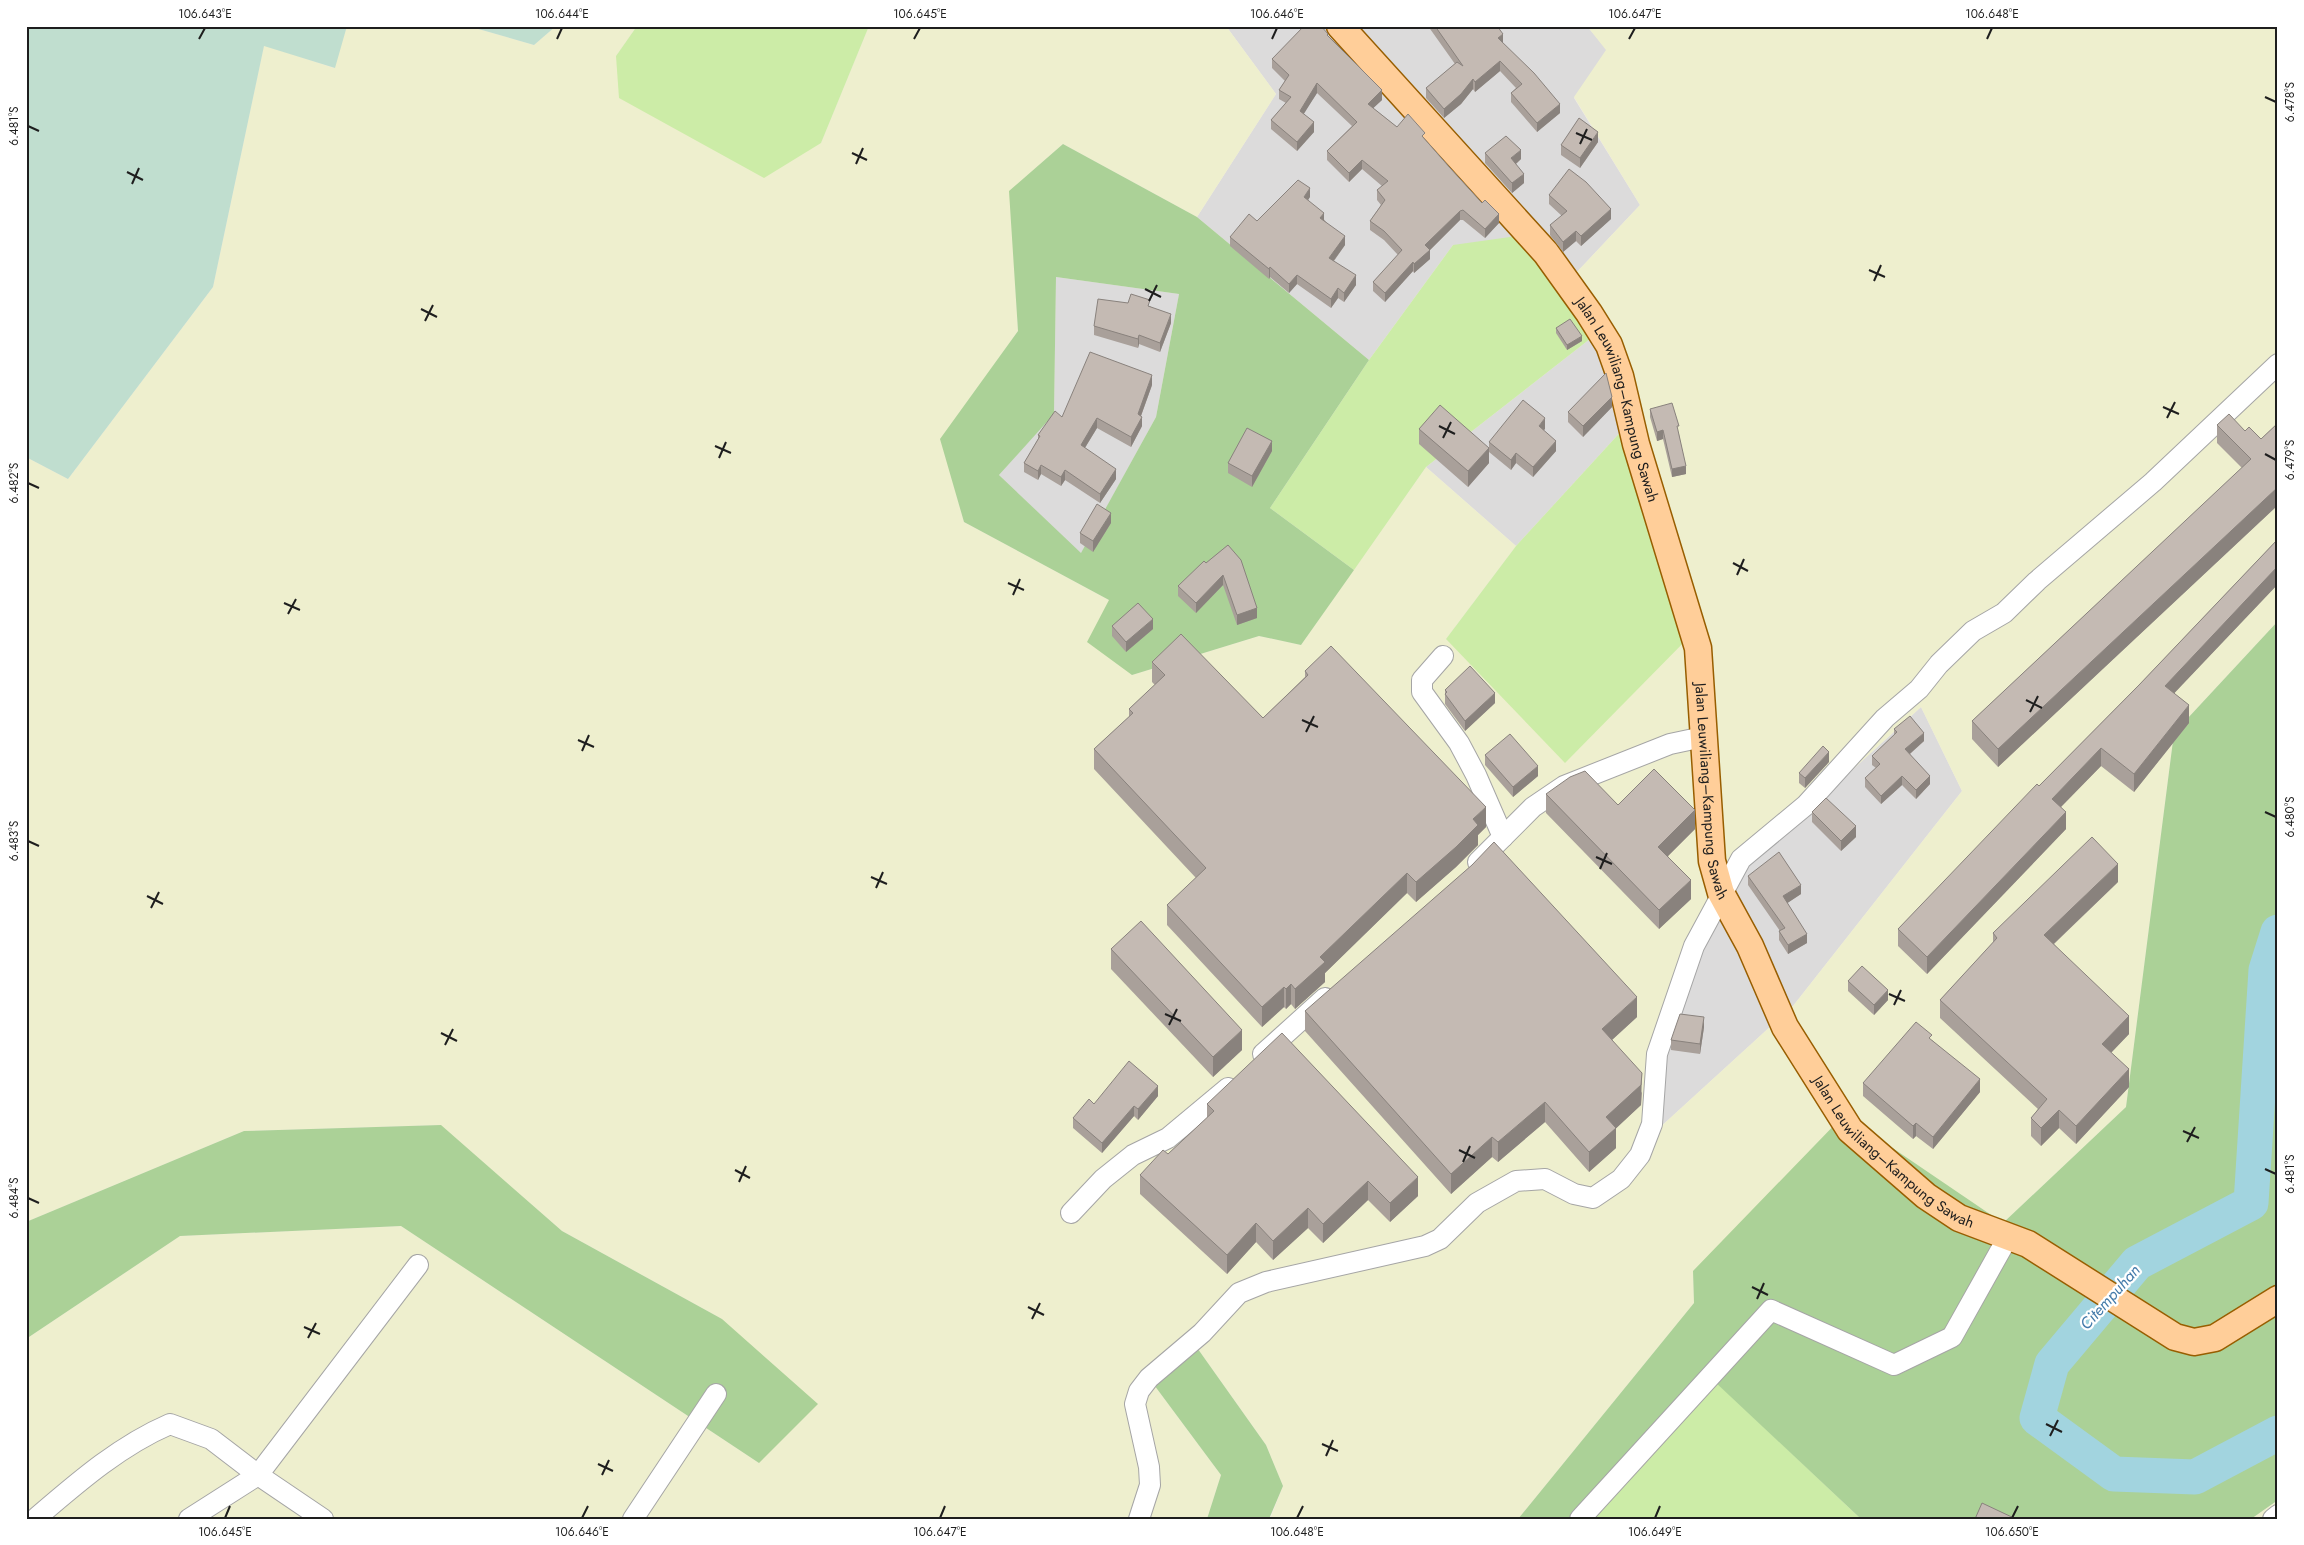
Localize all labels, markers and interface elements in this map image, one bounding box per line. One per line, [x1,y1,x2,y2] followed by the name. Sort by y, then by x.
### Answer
[178,5,232,23] text: 106.643°E
[535,5,589,23] text: 106.644°E
[893,5,947,23] text: 106.645°E
[1250,5,1304,23] text: 106.646°E
[1608,5,1662,23] text: 106.647°E
[1965,5,2019,23] text: 106.648°E
[2281,81,2299,122] text: 6.478°S
[5,106,23,146] text: 6.481°S
[1569,291,1664,505] street label: Jalan Leuwiliang–Kampung Sawah
[2281,439,2299,480] text: 6.479°S
[5,462,23,503] text: 6.482°S
[1689,680,1734,904] street label: Jalan Leuwiliang–Kampung Sawah
[2281,796,2299,838] text: 6.480°S
[5,820,23,861] text: 6.483°S
[1806,1070,1977,1234] street label: Jalan Leuwiliang–Kampung Sawah
[2281,1154,2299,1194] text: 6.481°S
[5,1177,23,1218] text: 6.484°S
[2074,1259,2146,1335] water label: Citempuhan
[198,1523,252,1541] text: 106.645°E
[555,1523,609,1541] text: 106.646°E
[913,1523,967,1541] text: 106.647°E
[1270,1523,1324,1541] text: 106.648°E
[1628,1523,1682,1541] text: 106.649°E
[1985,1523,2039,1541] text: 106.650°E

